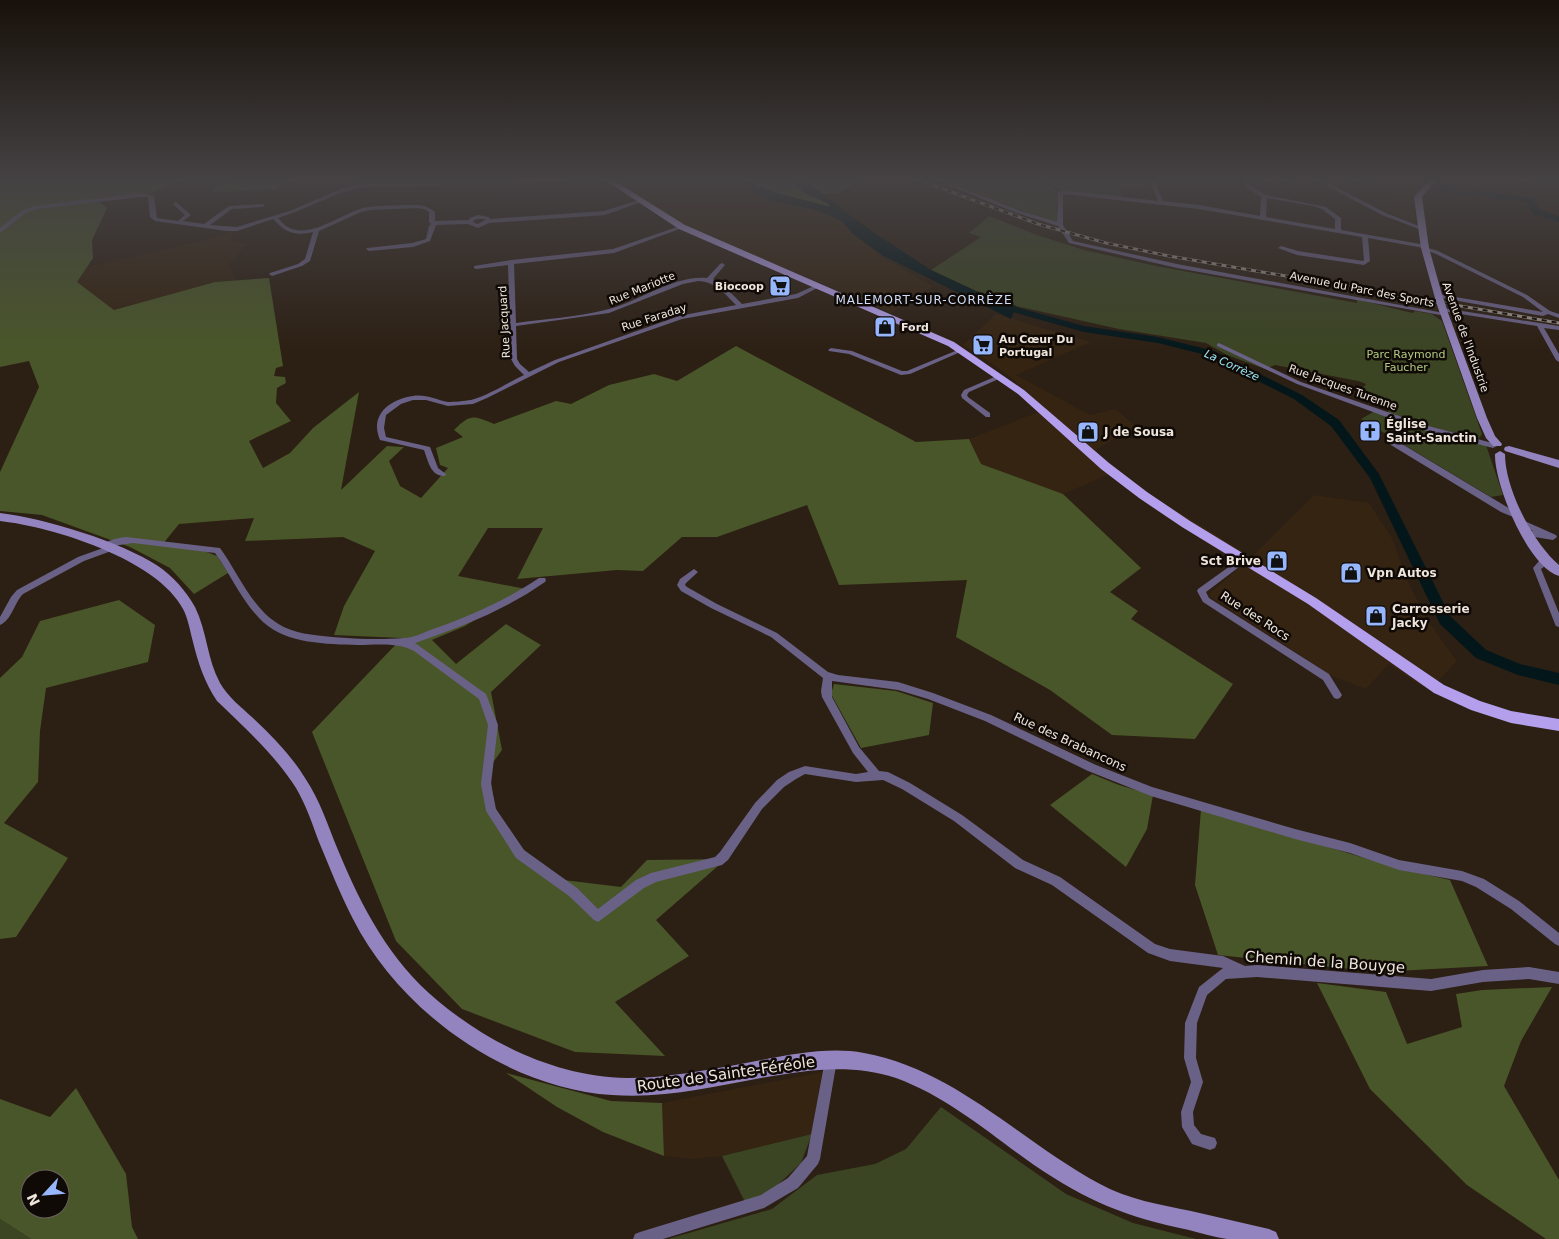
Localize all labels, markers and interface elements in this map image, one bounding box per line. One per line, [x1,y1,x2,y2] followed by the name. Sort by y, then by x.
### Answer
[607,269,677,308] street label: Rue Mariotte
[1289,269,1435,310] street label: Avenue du Parc des Sports
[768,274,792,298] supermarket icon: Biocoop
[715,280,764,293] place label: Biocoop
[1440,280,1492,394] street label: Avenue de l'Industrie
[496,285,513,358] street label: Rue Jacquard
[835,292,1013,307] district label: MALEMORT-SUR-CORRÈZE
[620,301,689,334] street label: Rue Faraday
[873,315,897,339] shop icon: Ford
[901,321,929,334] place label: Ford
[971,333,995,357] supermarket icon: Au Cœur Du Portugal
[999,333,1073,359] place label: Au Cœur Du Portugal
[1202,347,1262,384] water label: La Corrèze
[1367,348,1445,374] park label: Parc Raymond Faucher
[1287,362,1399,413] street label: Rue Jacques Turenne
[1386,416,1477,445] place label: Église Saint-Sanctin
[1358,419,1382,443] church icon: Église Saint-Sanctin
[1076,420,1100,444] shop icon: J de Sousa
[1103,425,1174,439] place label: J de Sousa
[1265,549,1289,573] shop icon: Sct Brive
[1200,554,1261,568] place label: Sct Brive
[1339,561,1363,585] shop icon: Vpn Autos
[1367,566,1437,580] place label: Vpn Autos
[1218,588,1292,644] street label: Rue des Rocs
[1391,602,1470,630] place label: Carrosserie Jacky
[1364,604,1388,628] shop icon: Carrosserie Jacky
[1012,710,1128,774] street label: Rue des Brabancons
[1244,947,1406,977] street label: Chemin de la Bouyge
[636,1053,816,1095] street label: Route de Sainte-Féréole
[20,1169,70,1219] north arrow
[24,1191,43,1208] text: N

